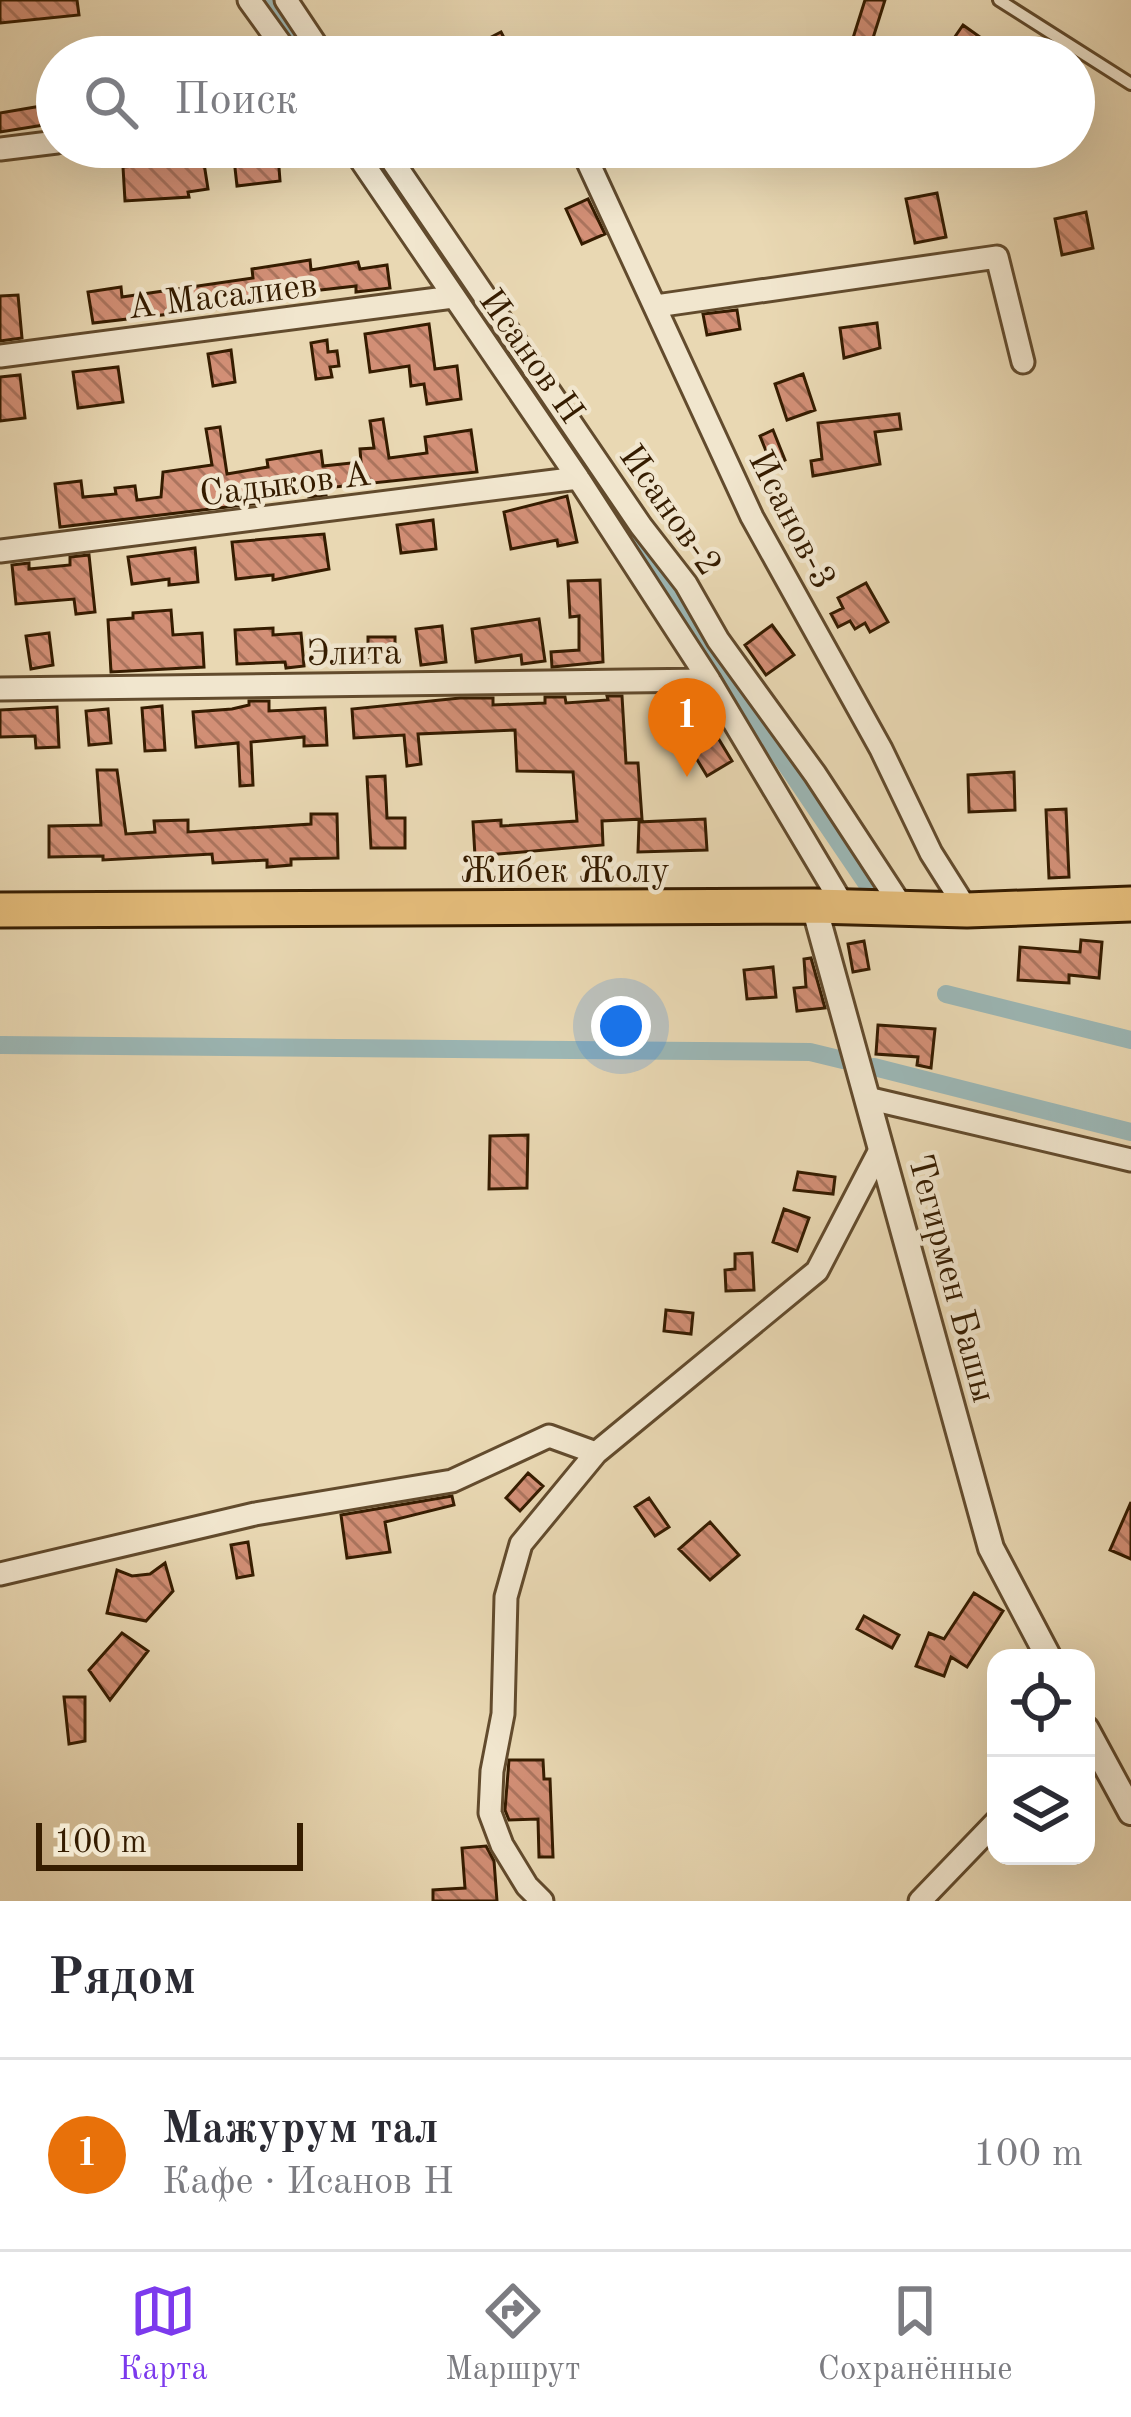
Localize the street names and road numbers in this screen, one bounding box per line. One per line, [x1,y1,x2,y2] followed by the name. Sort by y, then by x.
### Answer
[126,269,319,327] street label: А Масалиев
[471,284,589,431] street label: Исанов Н
[611,439,727,583] street label: Исанов-2
[740,446,841,596] street label: Исанов-3
[198,458,373,514] street label: Садыков А
[306,636,402,674] street label: Элита
[460,855,670,891] street label: Жибек Жолу
[900,1151,1001,1407] street label: Тегирмен Башы

